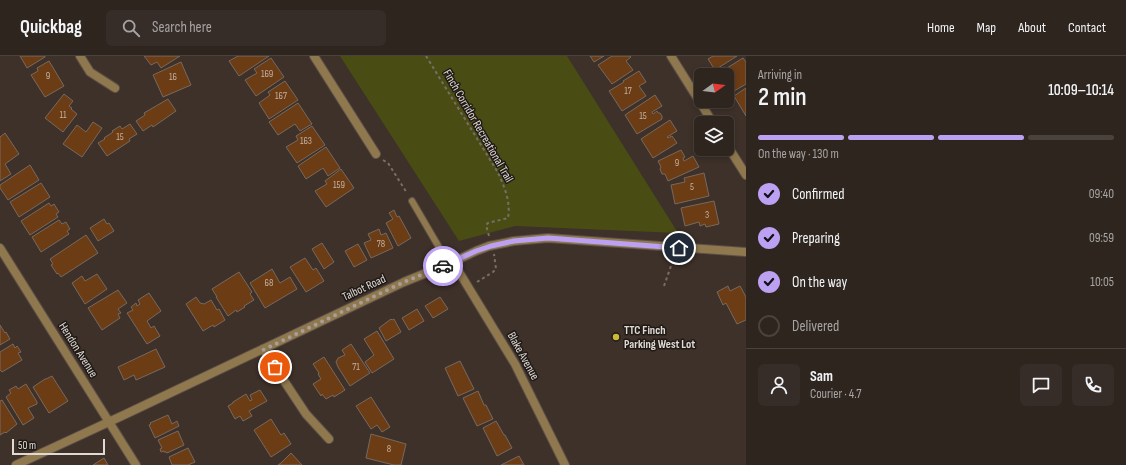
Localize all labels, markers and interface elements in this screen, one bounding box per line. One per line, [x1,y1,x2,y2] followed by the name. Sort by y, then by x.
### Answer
[106,10,386,46] search box
[20,16,82,39] text: Quickbag
[120,17,142,39] icon: search
[152,18,212,37] text: Search here
[927,19,955,36] text: Home
[977,19,996,36] text: Map
[1018,19,1046,36] text: About
[1068,19,1106,36] text: Contact
[440,67,516,185] street label: Finch Corridor Recreational Trail
[758,67,802,83] text: Arriving in
[261,68,273,80] house number: 169
[694,68,734,108] north arrow
[694,68,734,156] map controls
[46,70,50,82] house number: 9
[169,71,177,83] house number: 16
[1048,81,1114,100] text: 10:09–10:14
[758,82,807,113] text: 2 min
[624,85,632,97] house number: 17
[275,90,287,102] house number: 167
[60,109,67,121] house number: 11
[639,110,647,122] house number: 15
[694,116,734,156] button: layers
[116,131,124,143] house number: 15
[300,135,312,147] house number: 163
[758,146,839,162] text: On the way · 130 m
[675,157,679,169] house number: 9
[333,179,345,191] house number: 159
[690,181,694,193] house number: 5
[758,183,780,205] icon: check
[792,185,845,204] text: Confirmed
[1089,186,1114,202] text: 09:40
[705,209,709,221] house number: 3
[758,227,780,249] icon: check
[792,229,840,248] text: Preparing
[1089,230,1114,246] text: 09:59
[662,231,696,265] pin
[668,237,690,259] icon: home
[377,238,385,250] house number: 78
[423,246,463,286] courier
[432,255,454,277] icon: car
[340,271,388,305] street label: Talbot Road
[758,271,780,293] icon: check
[792,273,847,292] text: On the way
[1090,274,1114,290] text: 10:05
[265,277,273,289] house number: 68
[792,317,839,336] text: Delivered
[55,320,101,381] street label: Hendon Avenue
[624,323,695,352] place label: TTC Finch Parking West Lot
[504,329,542,383] street label: Blake Avenue
[611,332,621,342] marker: TTC Finch Parking West Lot
[258,350,292,384] pin
[264,356,286,378] icon: bag
[352,361,360,373] house number: 71
[758,364,800,406] button: person
[1020,364,1062,406] button: chat
[1072,364,1114,406] button: phone
[810,367,833,386] text: Sam
[810,386,862,402] text: Courier · 4.7
[12,437,105,456] scale bar
[18,439,36,452] text: 50 m
[387,443,391,455] house number: 8

